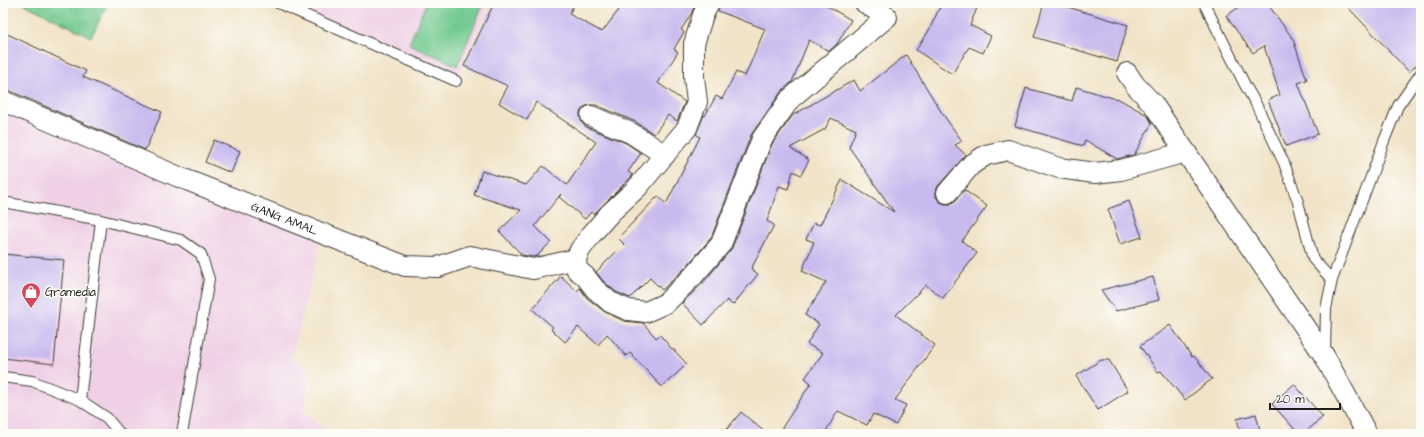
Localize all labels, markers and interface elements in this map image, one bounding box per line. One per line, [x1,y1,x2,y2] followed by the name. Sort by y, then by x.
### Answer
[249,198,321,240] street label: GANG AMAL
[20,281,42,309] shop icon: Gramedia
[45,284,96,301] place label: Gramedia
[1270,385,1340,411] scale bar
[1276,391,1305,408] text: 20 m

